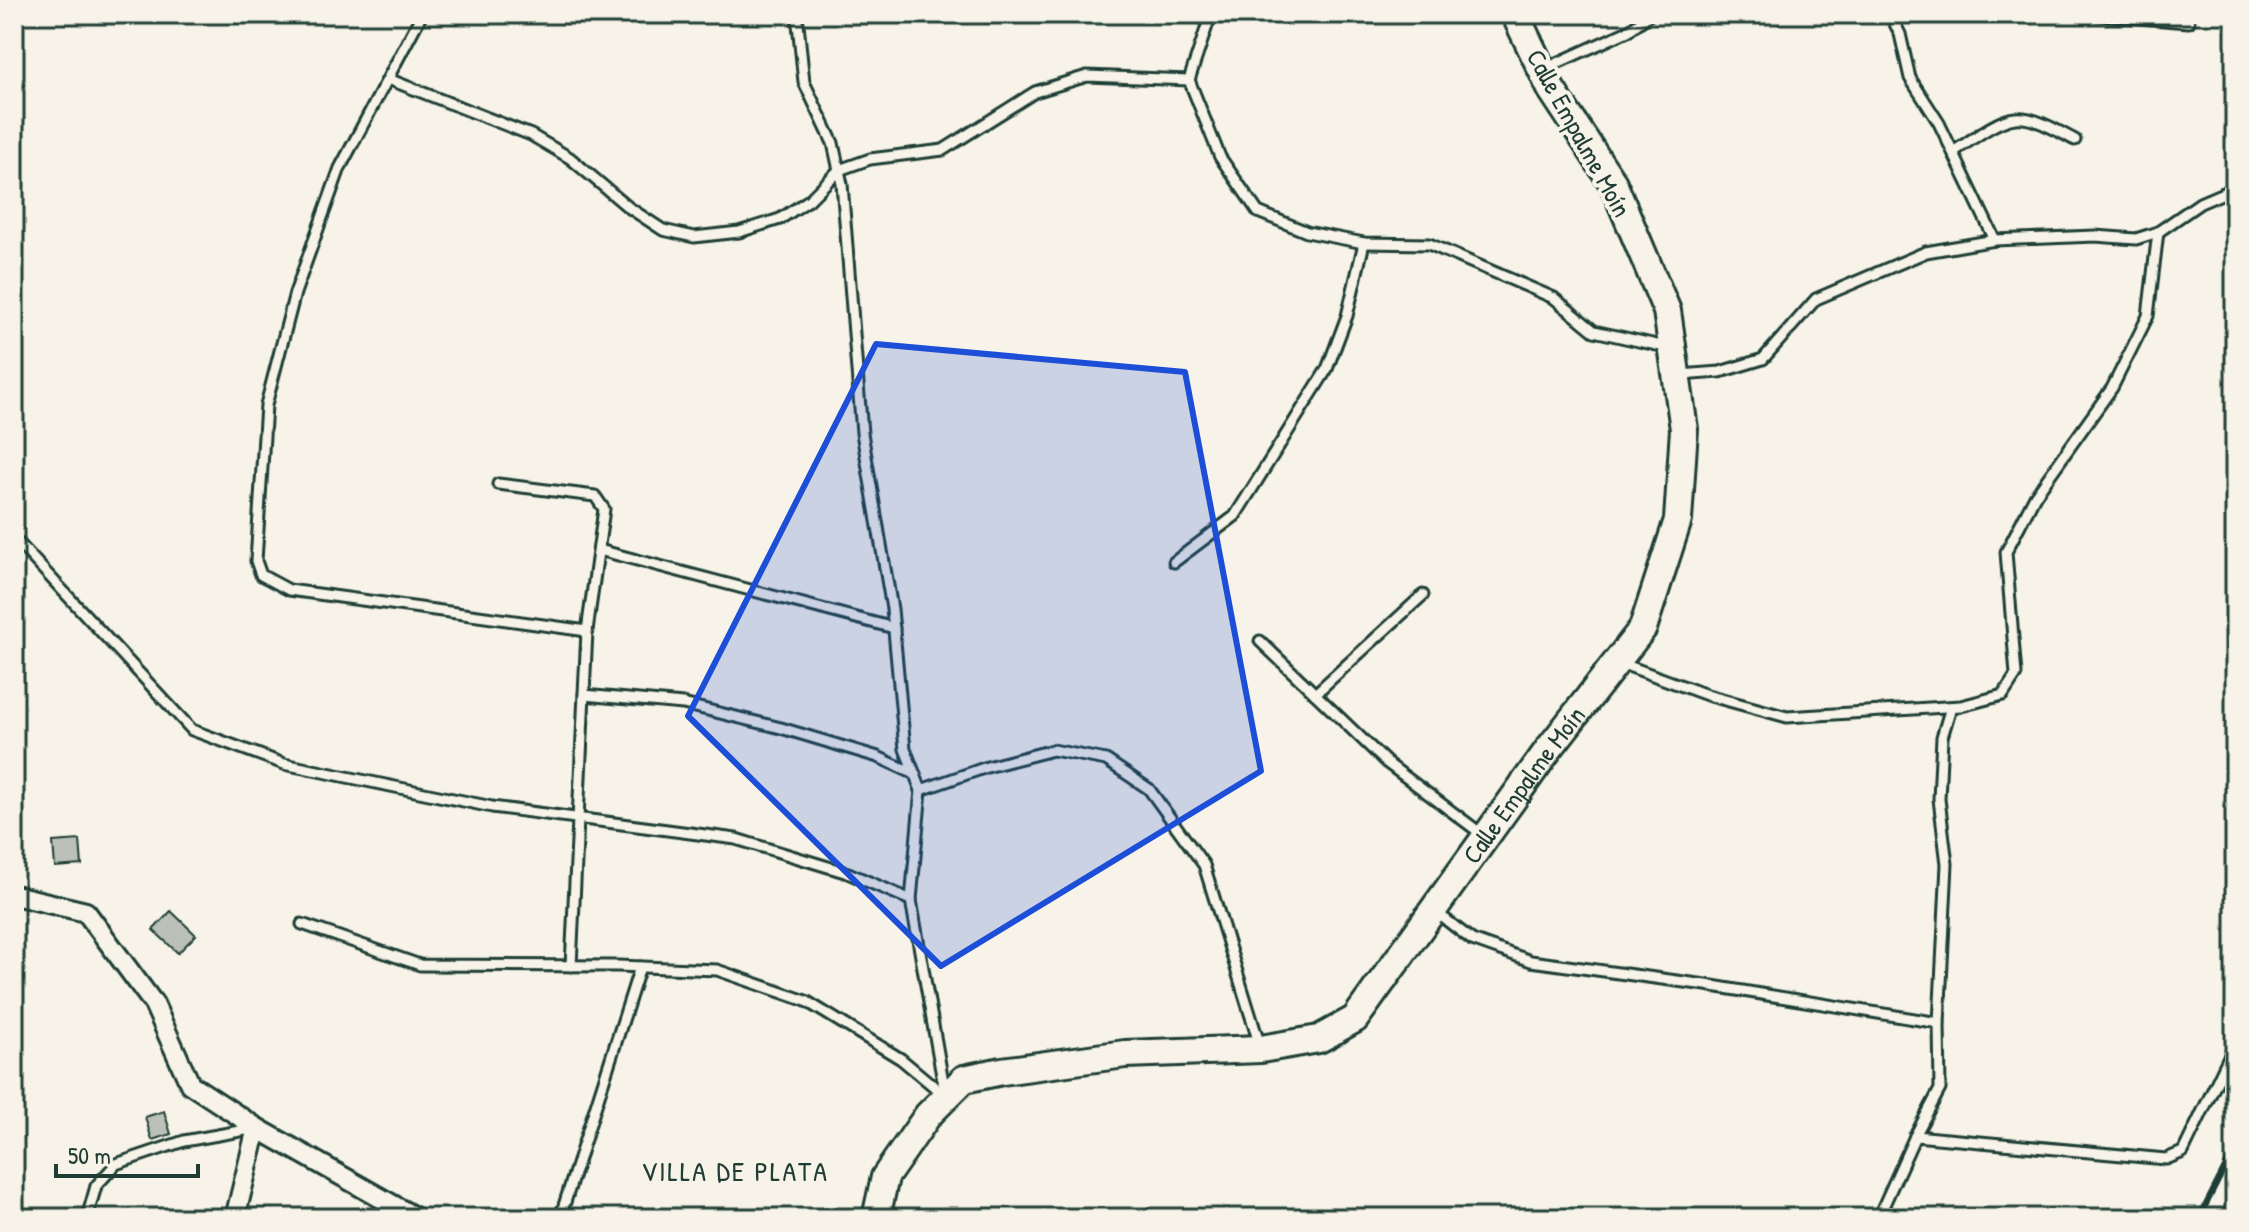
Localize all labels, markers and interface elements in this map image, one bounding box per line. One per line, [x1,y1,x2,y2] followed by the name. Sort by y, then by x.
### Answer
[1519,43,1640,223] street label: Calle Empalme Moín
[1454,699,1593,870] street label: Calle Empalme Moín
[56,1128,198,1178] scale bar
[68,1139,111,1171] text: 50 m
[641,1152,829,1190] district label: VILLA DE PLATA

